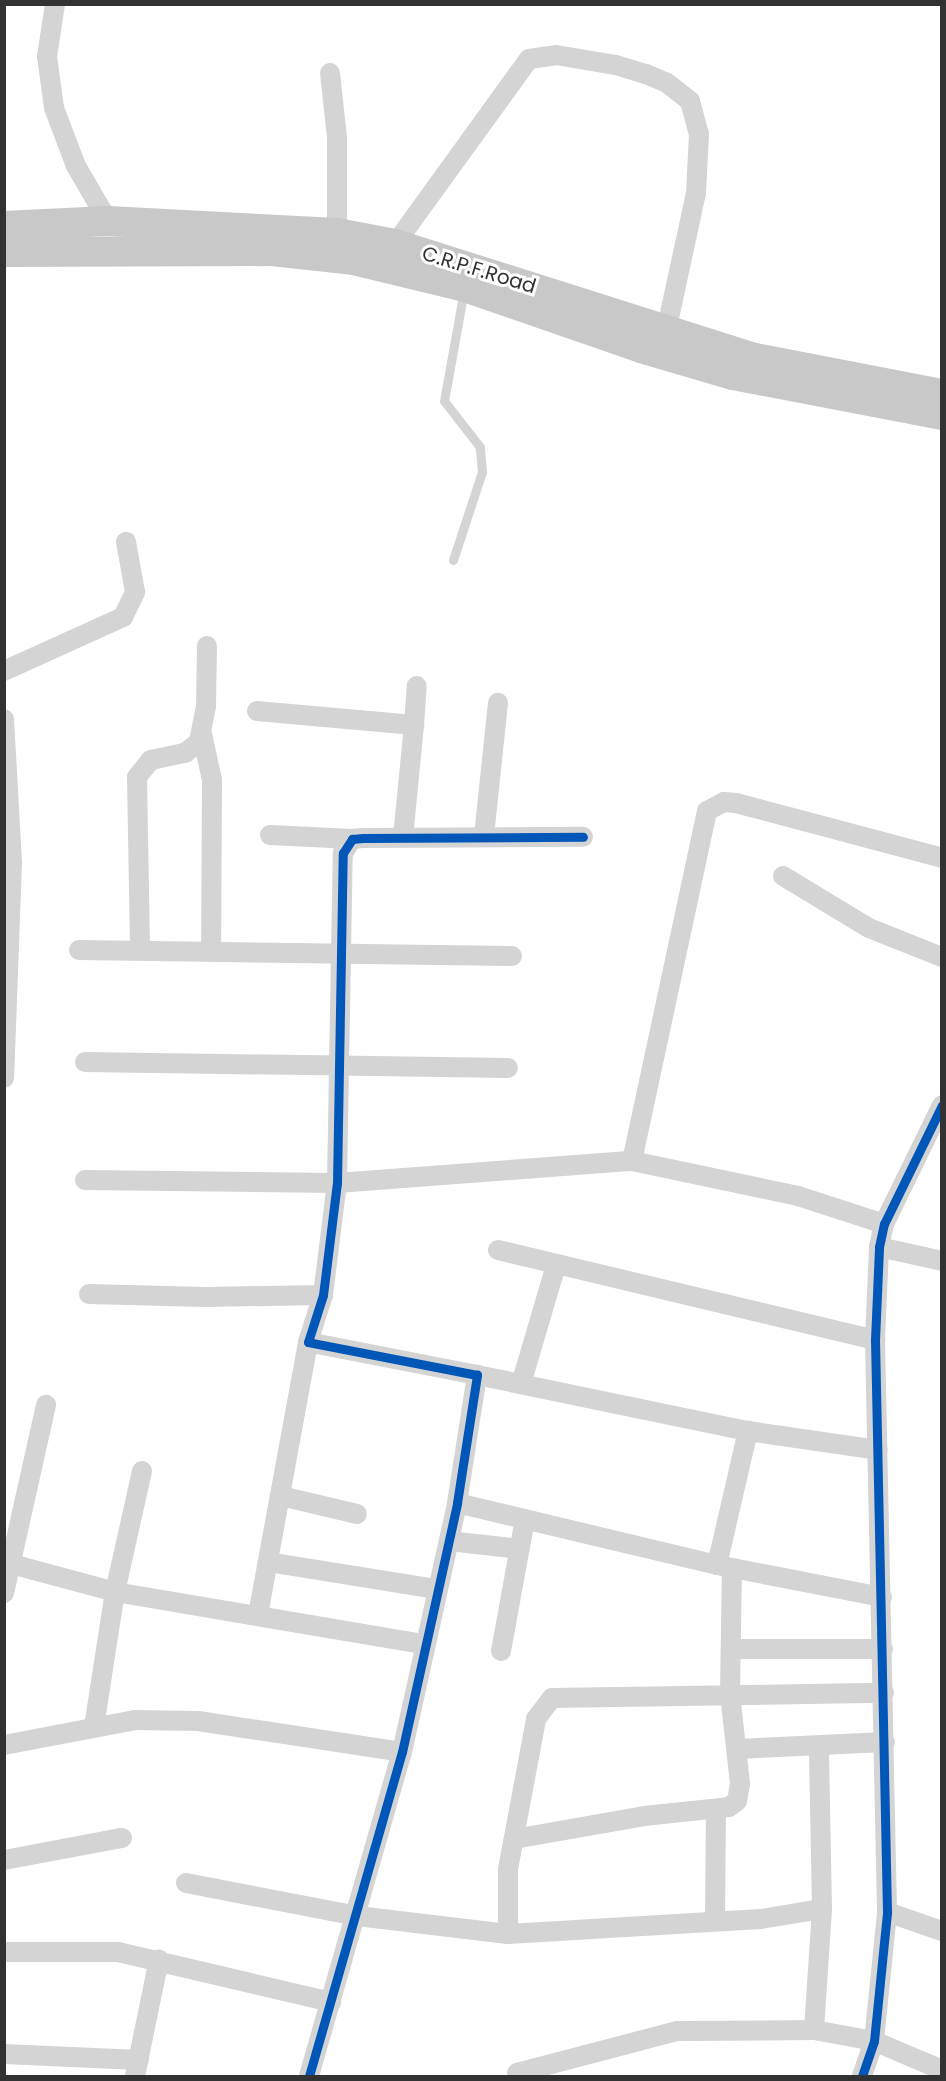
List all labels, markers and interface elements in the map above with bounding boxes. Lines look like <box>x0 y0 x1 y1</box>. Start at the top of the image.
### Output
street label: C.R.P.F.Road <box>419 241 539 299</box>

